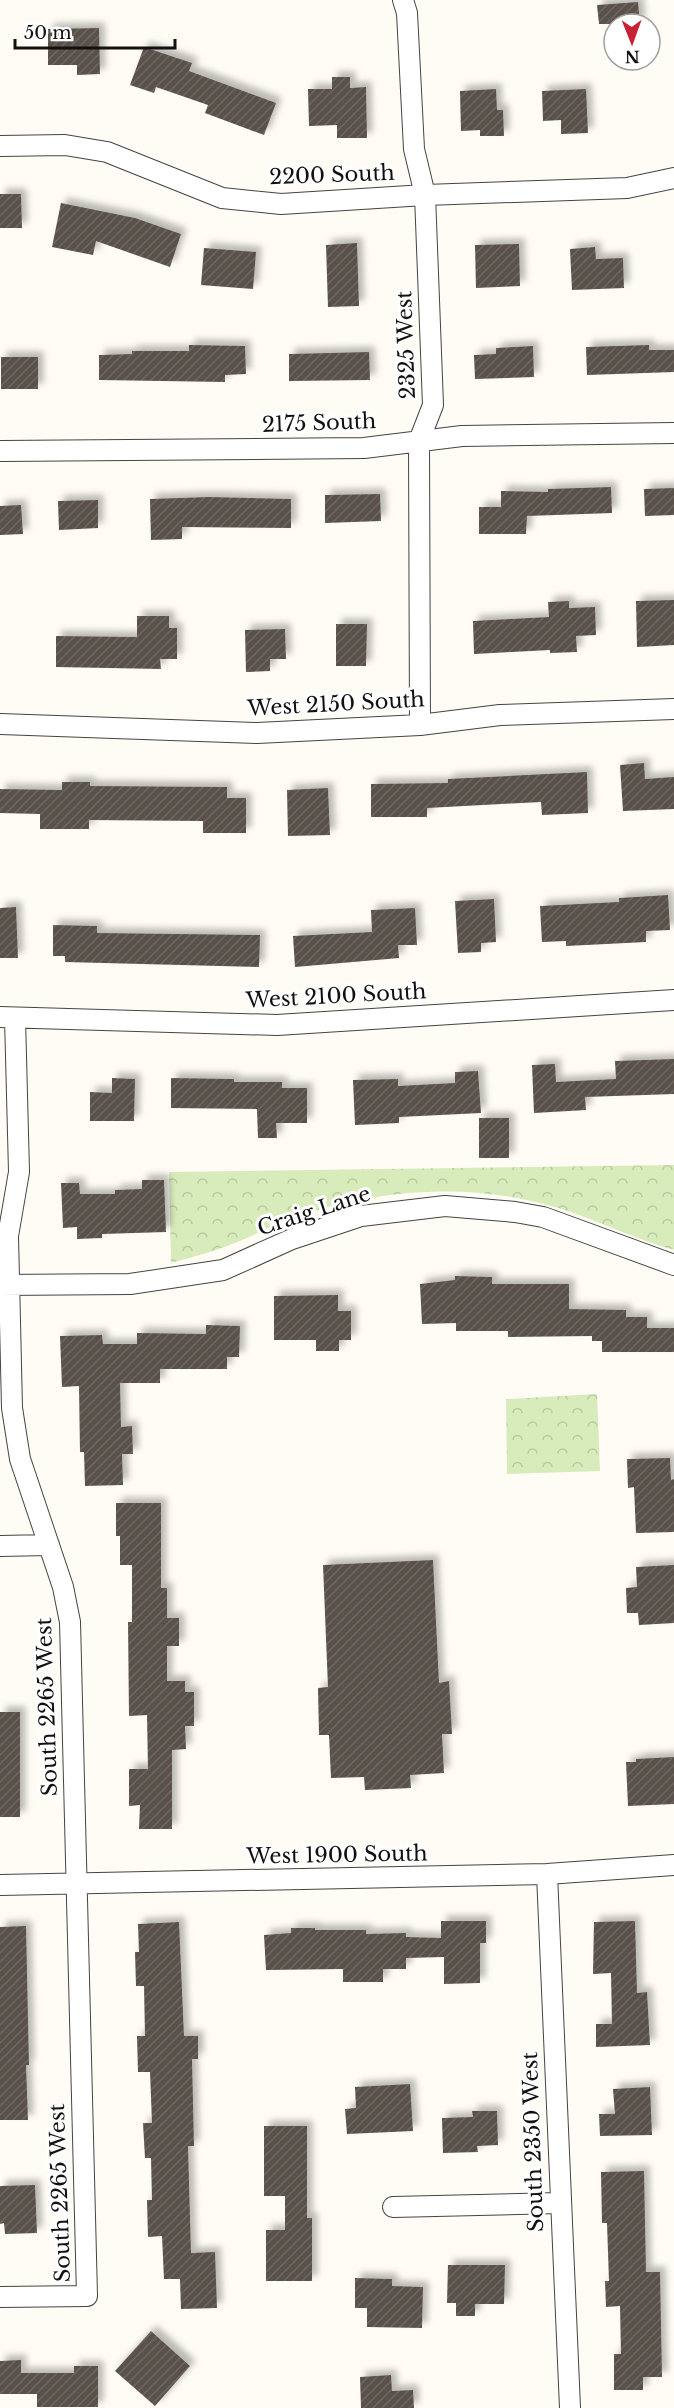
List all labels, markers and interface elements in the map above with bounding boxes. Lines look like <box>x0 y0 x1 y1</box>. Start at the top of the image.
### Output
scale bar <box>15 12 176 50</box>
north arrow <box>602 12 662 72</box>
text: 50 m <box>24 22 72 44</box>
text: N <box>625 47 640 67</box>
street label: 2200 South <box>269 160 395 190</box>
street label: 2325 West <box>391 290 421 400</box>
street label: 2175 South <box>261 408 377 438</box>
street label: West 2150 South <box>246 686 425 722</box>
street label: West 2100 South <box>244 978 427 1014</box>
street label: Craig Lane <box>254 1180 374 1242</box>
street label: South 2265 West <box>31 1617 63 1797</box>
street label: West 1900 South <box>245 1840 428 1870</box>
street label: South 2350 West <box>517 2051 549 2233</box>
street label: South 2265 West <box>44 2103 76 2283</box>

